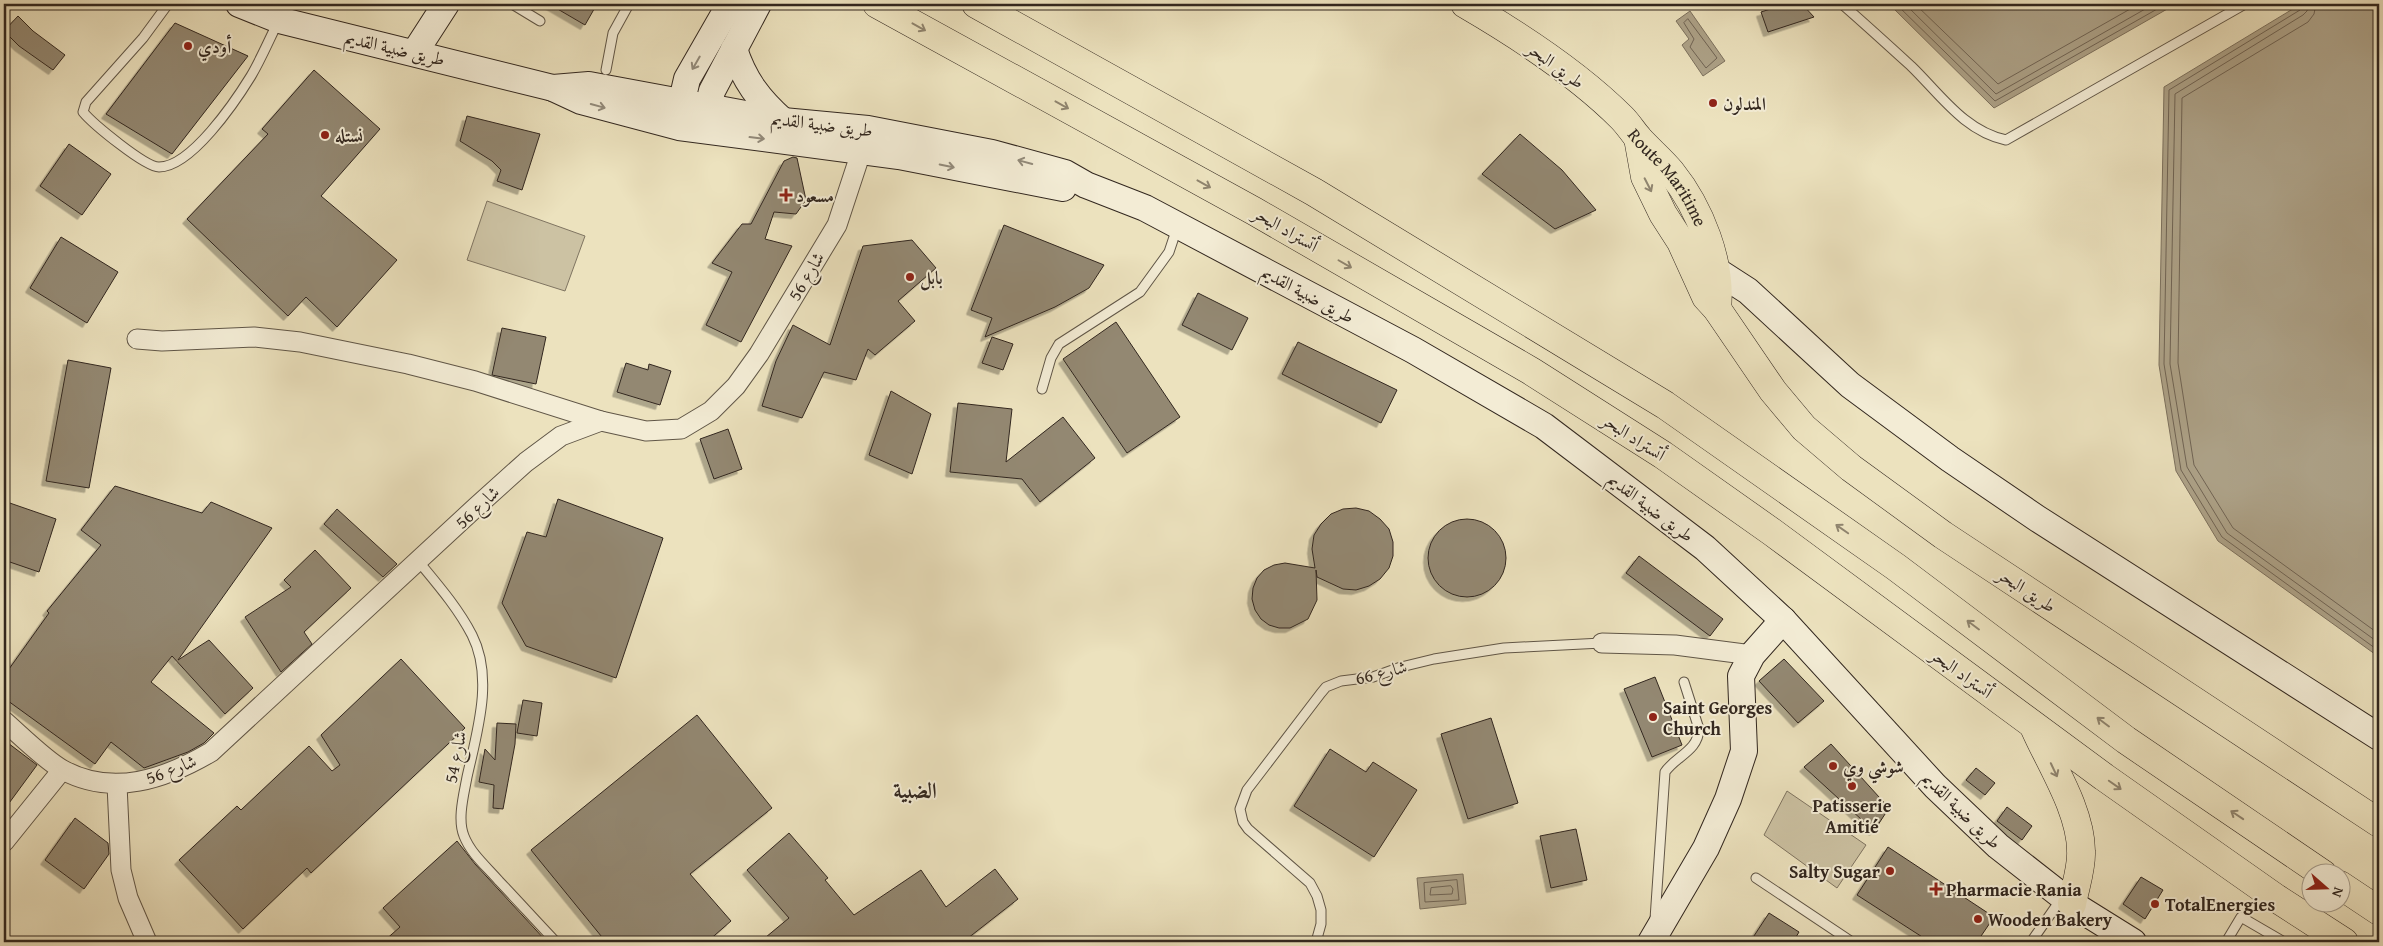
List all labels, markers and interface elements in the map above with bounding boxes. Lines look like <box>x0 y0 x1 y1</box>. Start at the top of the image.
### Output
street label: طريق ضبية القديم <box>342 23 448 76</box>
one-way arrow <box>911 23 926 33</box>
place label: أودي <box>198 33 232 62</box>
street label: طريق البحر <box>1520 34 1590 95</box>
marker: أودي <box>182 40 194 52</box>
one-way arrow <box>691 55 701 69</box>
place label: المندلون <box>1723 90 1766 117</box>
marker: المندلون <box>1707 97 1719 109</box>
one-way arrow <box>589 101 605 111</box>
one-way arrow <box>1054 101 1068 111</box>
street label: طريق ضبية القديم <box>769 104 874 147</box>
place label: نستله <box>335 122 363 149</box>
street label: Route Maritime <box>1622 122 1715 230</box>
marker: نستله <box>319 129 331 141</box>
one-way arrow <box>748 133 764 143</box>
one-way arrow <box>1017 156 1033 166</box>
one-way arrow <box>939 161 955 171</box>
one-way arrow <box>1644 177 1654 192</box>
one-way arrow <box>1197 179 1211 189</box>
place label: مسعود <box>796 182 834 209</box>
marker: مسعود <box>780 189 792 201</box>
street label: أتستراد البحر <box>1247 198 1324 259</box>
street label: شارع 56 <box>781 247 833 307</box>
street label: طريق ضبية القديم <box>1255 258 1359 333</box>
one-way arrow <box>1338 259 1352 269</box>
place label: بابل <box>920 264 943 291</box>
marker: بابل <box>904 271 916 283</box>
street label: أتستراد البحر <box>1595 405 1672 468</box>
street label: طريق ضبية القديم <box>1600 466 1700 551</box>
street label: شارع 56 <box>449 479 507 536</box>
one-way arrow <box>1835 524 1849 534</box>
street label: طريق البحر <box>1991 560 2062 619</box>
one-way arrow <box>1966 620 1980 630</box>
street label: أتستراد البحر <box>1924 640 1999 705</box>
street label: شارع 66 <box>1352 653 1410 693</box>
place label: Saint Georges Church <box>1663 694 1773 742</box>
marker: Saint Georges Church <box>1647 711 1659 723</box>
one-way arrow <box>2097 717 2110 728</box>
street label: شارع 54 <box>437 729 475 786</box>
street label: شارع 56 <box>142 747 201 793</box>
place label: شوشي وي <box>1843 753 1904 784</box>
marker: شوشي وي <box>1827 760 1839 772</box>
one-way arrow <box>2050 762 2059 777</box>
street label: طريق ضبية القديم <box>1914 765 2008 857</box>
district label: الضبية <box>893 774 937 806</box>
marker: Patisserie Amitié <box>1846 780 1858 792</box>
one-way arrow <box>2108 780 2122 790</box>
place label: Patisserie Amitié <box>1812 792 1892 840</box>
one-way arrow <box>2230 810 2244 820</box>
place label: Salty Sugar <box>1789 858 1881 885</box>
north arrow <box>2300 864 2350 914</box>
marker: Salty Sugar <box>1884 865 1896 877</box>
place label: Pharmacie Rania <box>1946 876 2083 903</box>
marker: Pharmacie Rania <box>1930 883 1942 895</box>
text: N <box>2327 885 2349 901</box>
place label: TotalEnergies <box>2165 891 2275 918</box>
marker: TotalEnergies <box>2149 898 2161 910</box>
place label: Wooden Bakery <box>1988 906 2113 933</box>
marker: Wooden Bakery <box>1972 913 1984 925</box>

